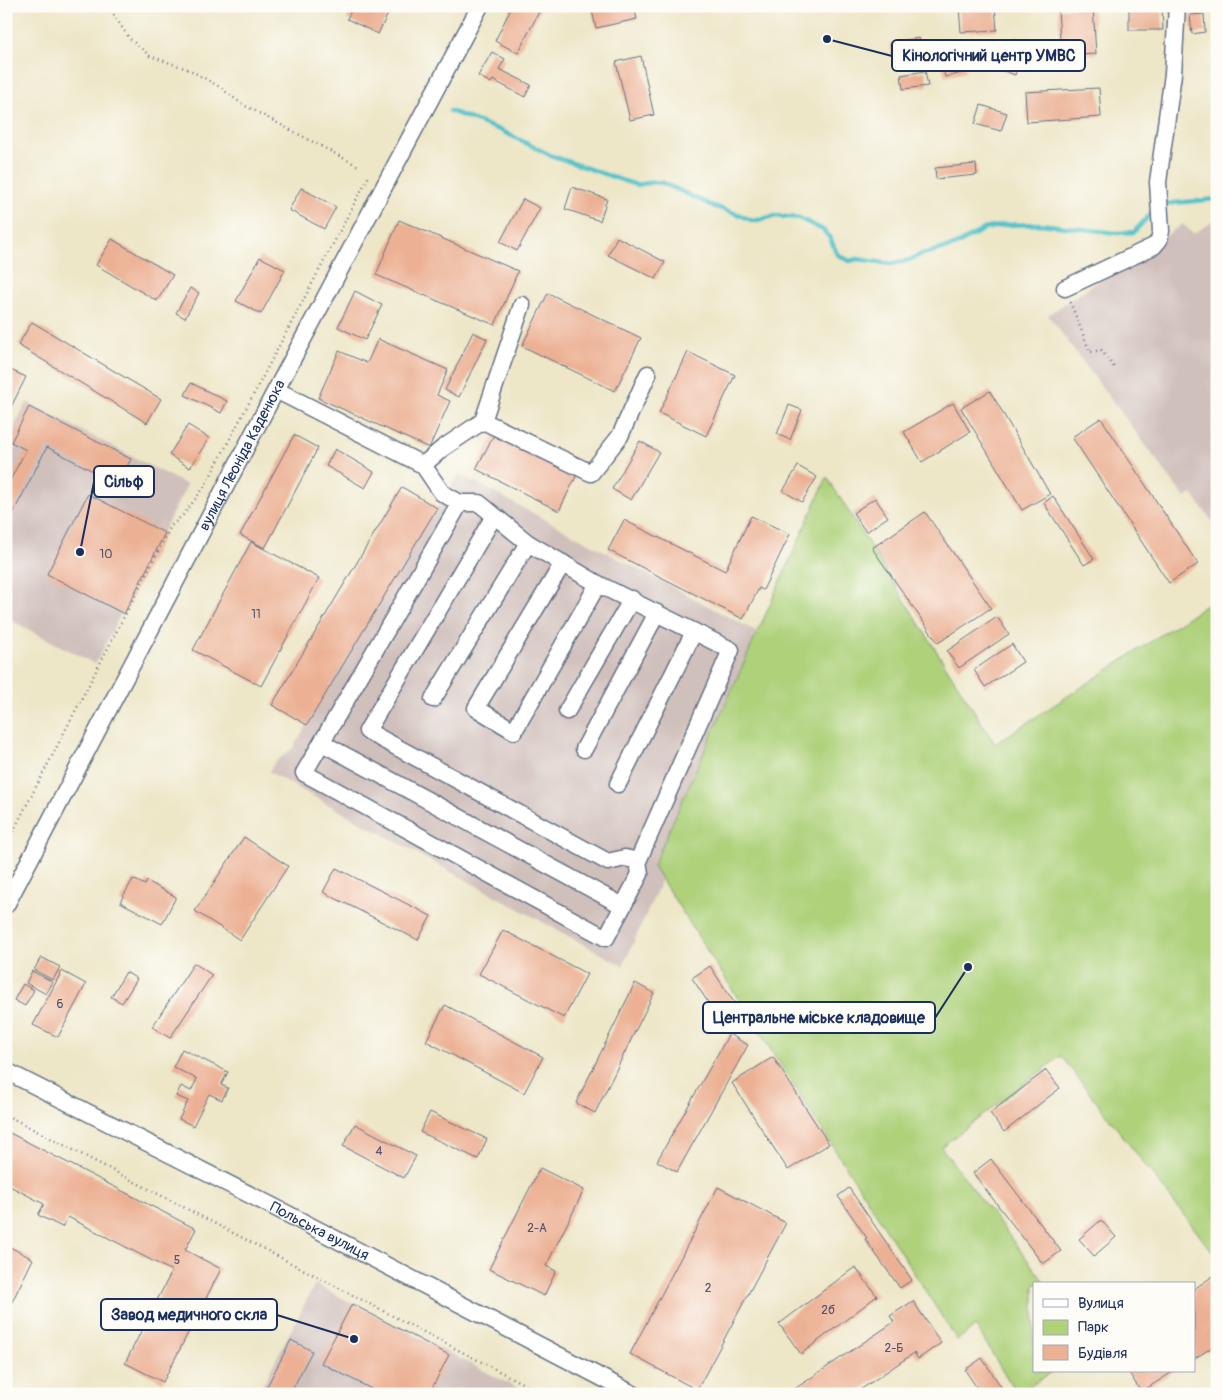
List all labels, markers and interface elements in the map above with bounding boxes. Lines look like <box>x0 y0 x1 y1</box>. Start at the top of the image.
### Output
callout: Кінологічний центр УМВС <box>892 40 1085 71</box>
text: Кінологічний центр УМВС <box>902 46 1076 66</box>
street label: вулиця Леоніда Каденюка <box>194 376 289 534</box>
callout: Сільф <box>94 466 154 497</box>
text: Сільф <box>104 472 144 492</box>
house number: 10 <box>100 547 112 562</box>
house number: 11 <box>251 607 261 622</box>
house number: 6 <box>57 997 64 1012</box>
callout: Центральне міське кладовище <box>703 1002 935 1033</box>
text: Центральне міське кладовище <box>713 1008 926 1028</box>
house number: 4 <box>376 1144 383 1159</box>
street label: Польська вулиця <box>267 1197 372 1264</box>
house number: 2-А <box>527 1221 547 1236</box>
house number: 5 <box>174 1253 180 1268</box>
house number: 2 <box>705 1281 712 1296</box>
legend <box>1033 1282 1196 1372</box>
text: Вулиця <box>1078 1294 1124 1313</box>
callout: Завод медичного скла <box>101 1299 277 1330</box>
house number: 2б <box>821 1303 835 1318</box>
text: Завод медичного скла <box>111 1305 268 1325</box>
text: Парк <box>1078 1318 1109 1337</box>
house number: 2-Б <box>884 1341 904 1356</box>
text: Будівля <box>1078 1344 1127 1363</box>

